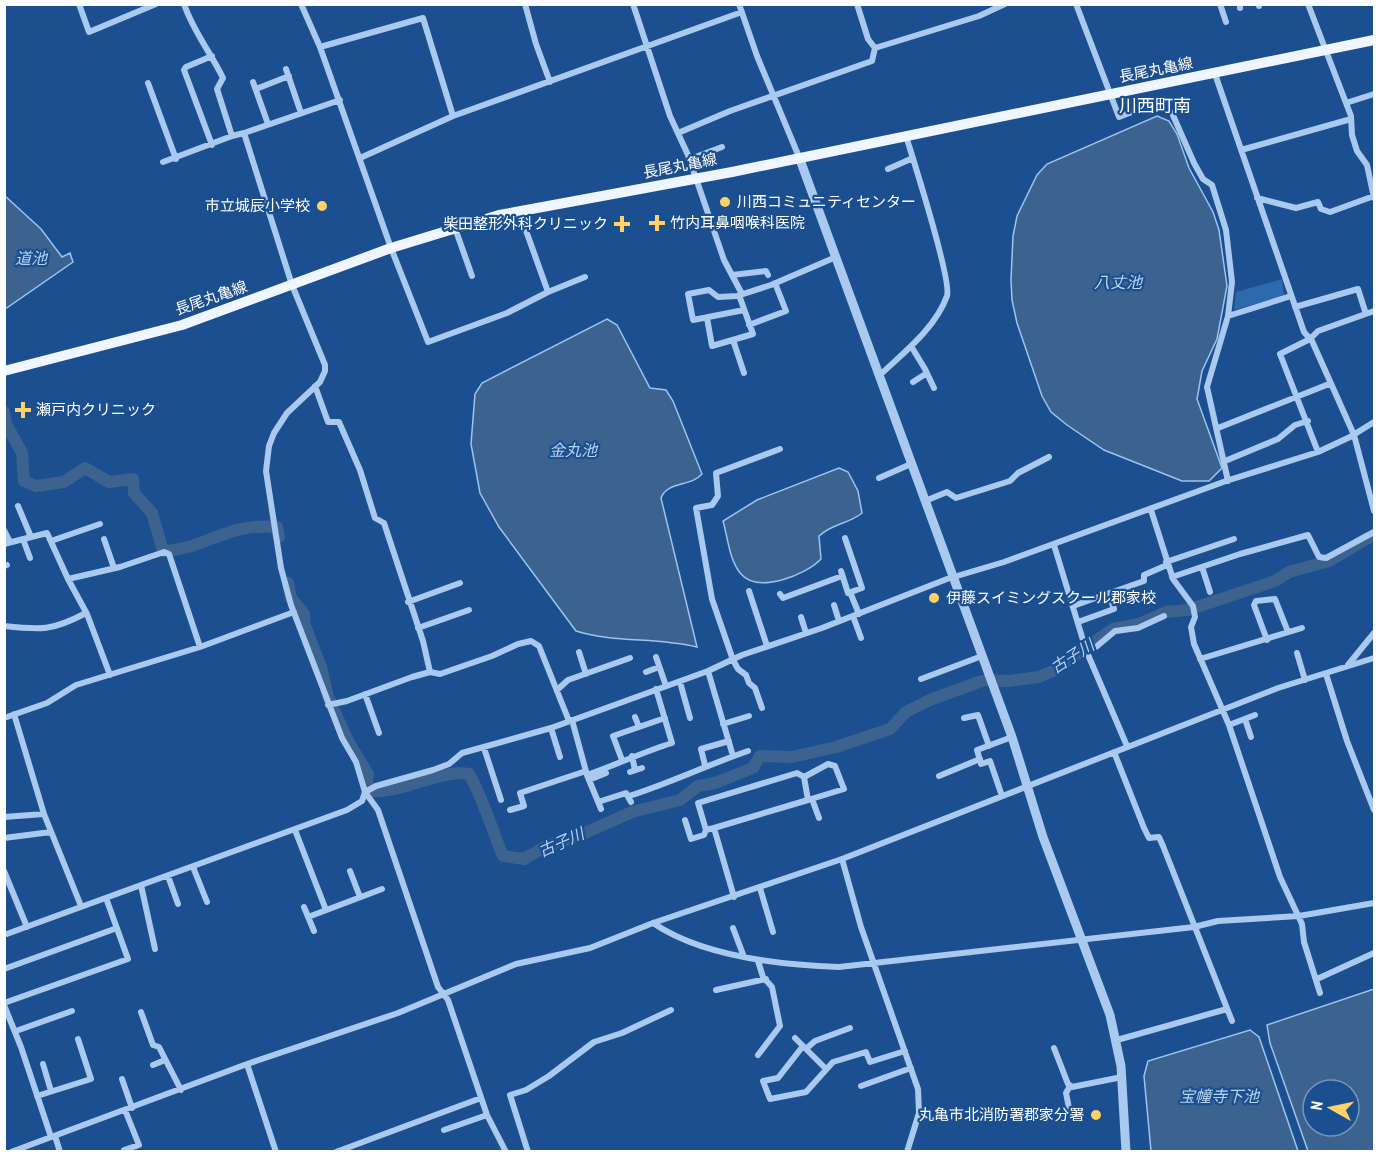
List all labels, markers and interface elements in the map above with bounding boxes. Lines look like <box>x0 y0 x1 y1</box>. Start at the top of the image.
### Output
street label: 長尾丸亀線 <box>1117 53 1195 86</box>
district label: 川西町南 <box>1119 94 1191 117</box>
street label: 長尾丸亀線 <box>641 149 719 182</box>
place label: 川西コミュニティセンター <box>737 192 916 211</box>
marker: 川西コミュニティセンター <box>718 195 732 209</box>
place label: 市立城辰小学校 <box>205 196 310 215</box>
marker: 市立城辰小学校 <box>315 199 329 213</box>
place label: 竹内耳鼻咽喉科医院 <box>670 213 805 232</box>
place label: 柴田整形外科クリニック <box>443 214 608 233</box>
marker: 竹内耳鼻咽喉科医院 <box>648 214 666 232</box>
marker: 柴田整形外科クリニック <box>613 215 631 233</box>
water label: 道池 <box>15 248 49 268</box>
water label: 八丈池 <box>1094 272 1144 292</box>
street label: 長尾丸亀線 <box>172 276 249 319</box>
place label: 瀬戸内クリニック <box>36 400 156 419</box>
marker: 瀬戸内クリニック <box>14 401 32 419</box>
water label: 金丸池 <box>549 440 599 460</box>
place label: 伊藤スイミングスクール郡家校 <box>946 588 1156 607</box>
marker: 伊藤スイミングスクール郡家校 <box>927 591 941 605</box>
water label: 古子川 <box>1046 633 1099 677</box>
water label: 古子川 <box>535 822 589 861</box>
north arrow <box>1301 1078 1361 1138</box>
water label: 宝幢寺下池 <box>1179 1086 1261 1106</box>
text: N <box>1306 1100 1327 1111</box>
place label: 丸亀市北消防署郡家分署 <box>919 1105 1084 1124</box>
marker: 丸亀市北消防署郡家分署 <box>1089 1108 1103 1122</box>

